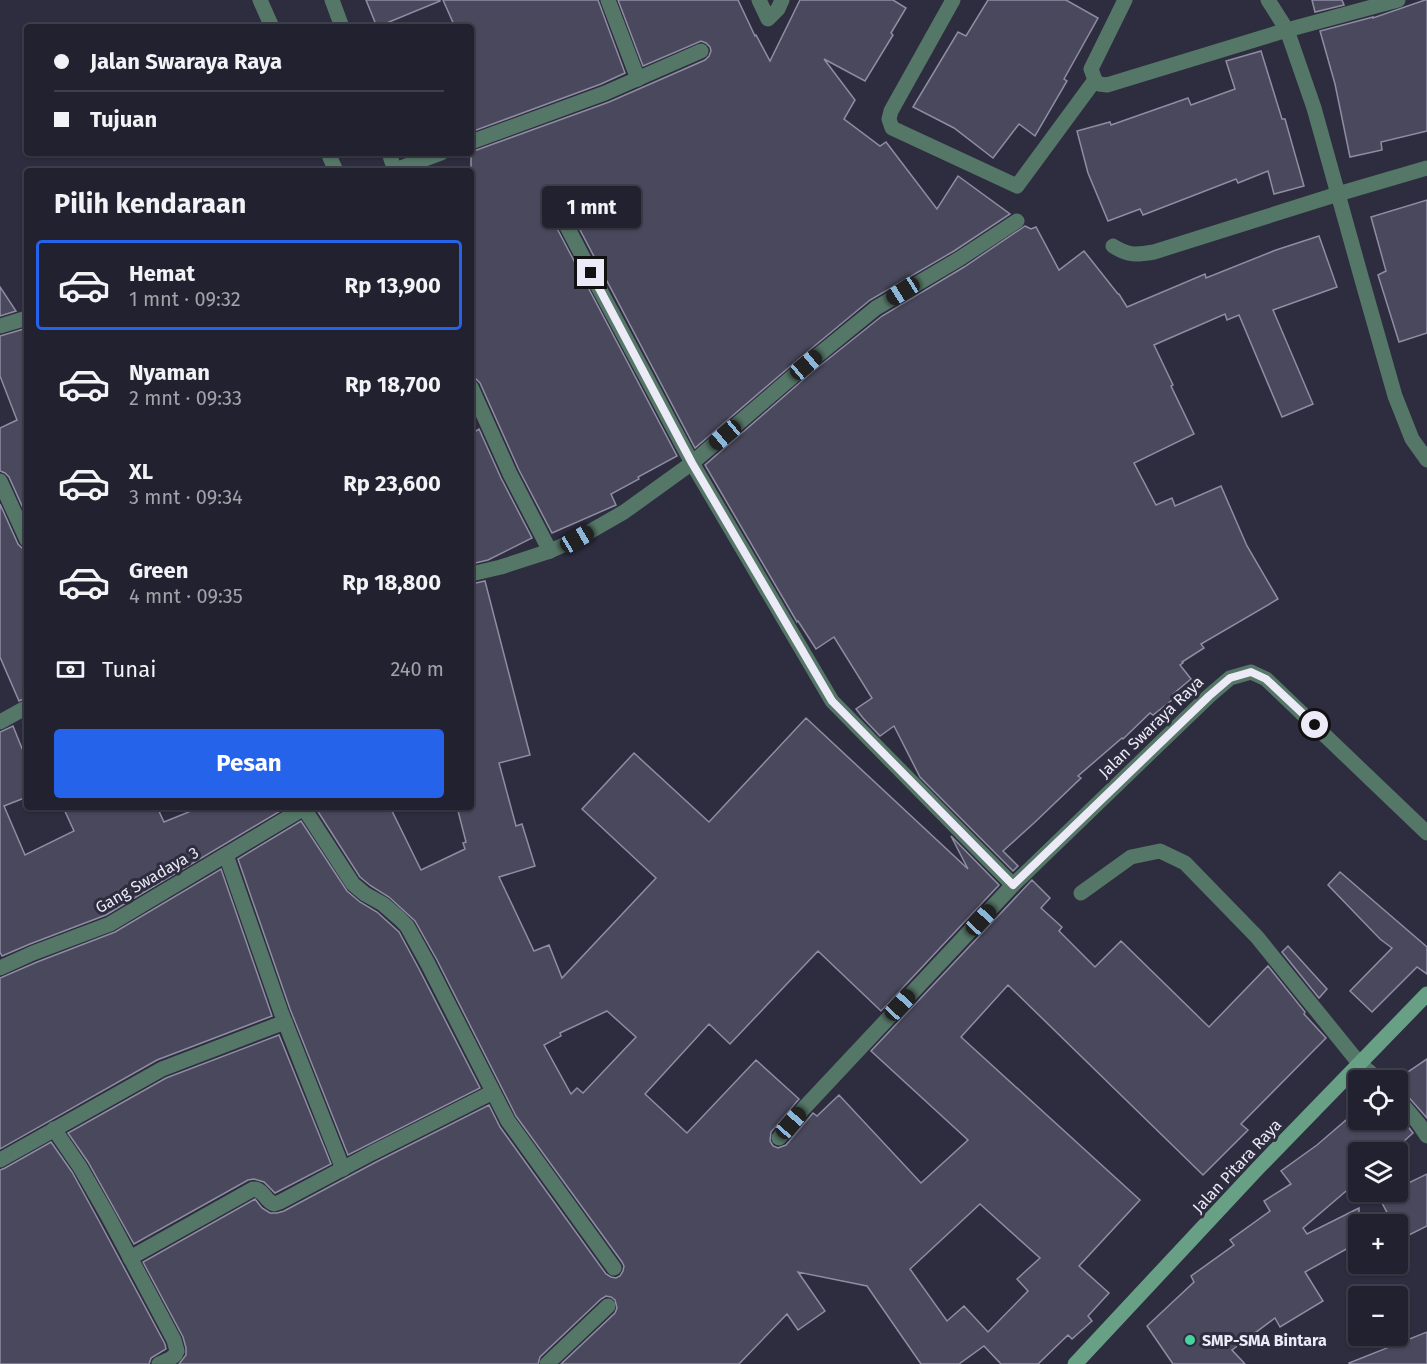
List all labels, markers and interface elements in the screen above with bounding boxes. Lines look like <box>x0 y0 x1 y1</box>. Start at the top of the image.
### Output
text: Jalan Swaraya Raya <box>90 48 282 75</box>
text: Tujuan <box>90 106 157 133</box>
callout: 1 mnt <box>542 186 640 228</box>
text: Pilih kendaraan <box>54 188 246 220</box>
text: 1 mnt <box>566 195 617 219</box>
icon: car <box>57 258 111 312</box>
route end <box>577 259 604 286</box>
text: Hemat <box>129 260 195 287</box>
text: Rp 13,900 <box>345 272 441 299</box>
car <box>883 274 923 308</box>
text: 1 mnt · 09:32 <box>129 287 241 311</box>
car <box>786 347 826 383</box>
icon: car <box>57 357 111 411</box>
text: Nyaman <box>129 359 210 386</box>
text: Rp 18,700 <box>345 371 441 398</box>
text: 2 mnt · 09:33 <box>129 386 242 410</box>
car <box>705 417 745 453</box>
icon: car <box>57 456 111 510</box>
text: XL <box>129 458 153 485</box>
text: Rp 23,600 <box>343 470 441 497</box>
text: 3 mnt · 09:34 <box>129 485 243 509</box>
car <box>557 522 597 556</box>
icon: car <box>57 555 111 609</box>
text: Green <box>129 557 188 584</box>
text: Rp 18,800 <box>342 569 441 596</box>
text: 4 mnt · 09:35 <box>129 584 243 608</box>
icon: cash <box>54 653 87 686</box>
text: Tunai <box>102 656 156 683</box>
text: 240 m <box>390 657 444 681</box>
street label: Jalan Swaraya Raya <box>1095 672 1207 782</box>
route start <box>1301 711 1328 738</box>
button: Pesan <box>54 729 444 798</box>
street label: Gang Swadaya 3 <box>92 843 202 917</box>
car <box>962 901 1000 939</box>
car <box>881 986 919 1024</box>
map controls <box>1348 1070 1408 1346</box>
button: locate <box>1348 1070 1408 1130</box>
car <box>772 1104 810 1142</box>
street label: Jalan Pitara Raya <box>1189 1115 1285 1217</box>
button: layers <box>1348 1142 1408 1202</box>
button: + <box>1348 1214 1408 1274</box>
button: − <box>1348 1286 1408 1346</box>
place label: SMP-SMA Bintara <box>1202 1331 1327 1350</box>
marker: SMP-SMA Bintara <box>1183 1333 1197 1347</box>

